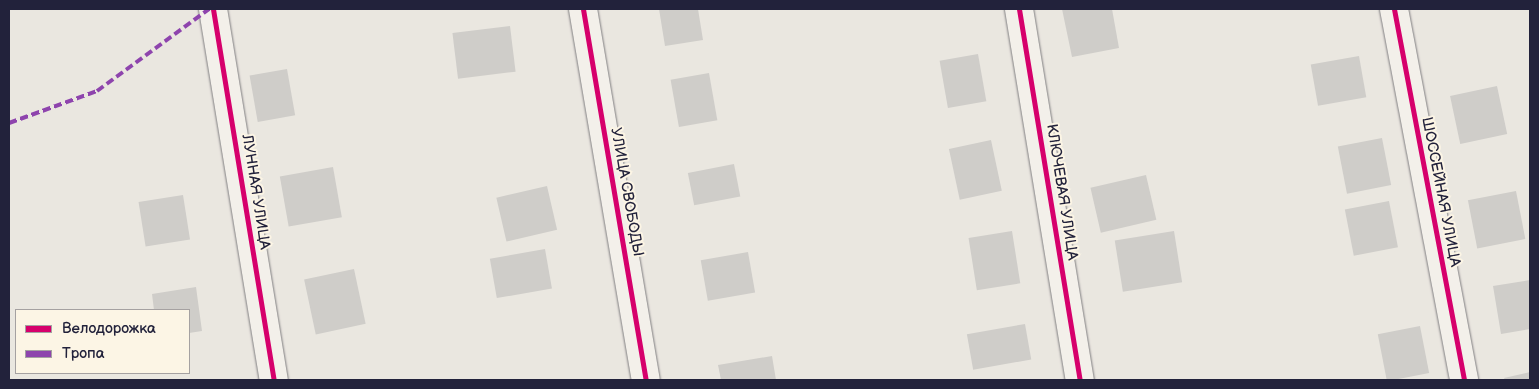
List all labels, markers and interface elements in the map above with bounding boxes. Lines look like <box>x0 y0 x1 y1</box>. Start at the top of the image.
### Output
street label: ШОССЕЙНАЯ УЛИЦА <box>1418 116 1464 268</box>
street label: КЛЮЧЕВАЯ УЛИЦА <box>1042 123 1082 261</box>
street label: УЛИЦА СВОБОДЫ <box>607 126 647 258</box>
street label: ЛУННАЯ УЛИЦА <box>238 133 274 251</box>
legend <box>15 309 190 374</box>
text: Велодорожка <box>62 319 156 338</box>
text: Тропа <box>62 344 105 363</box>

